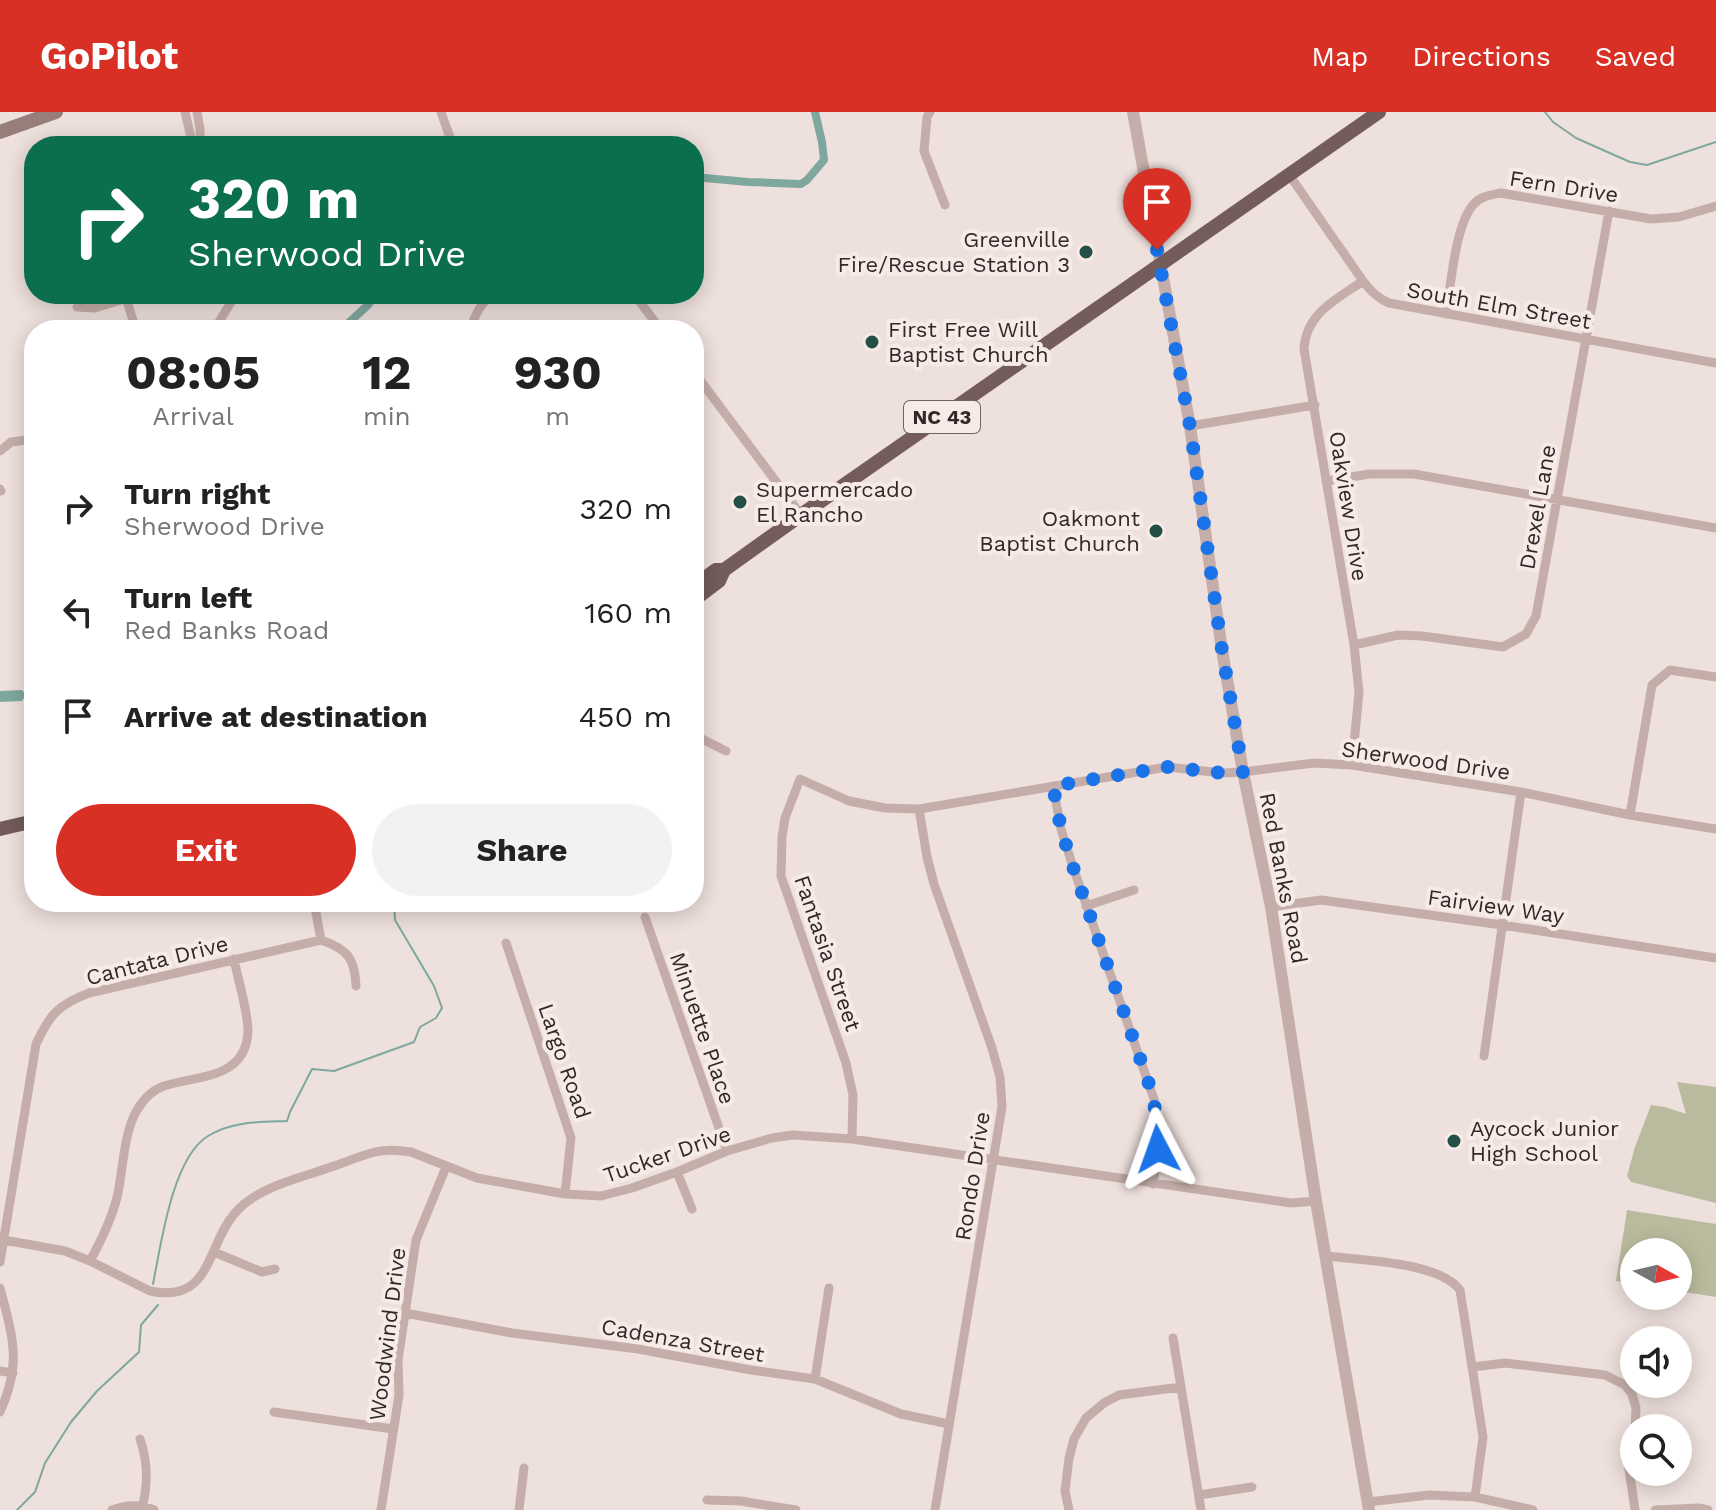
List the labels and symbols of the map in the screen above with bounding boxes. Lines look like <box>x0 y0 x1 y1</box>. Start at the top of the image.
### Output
street label: Fern Drive <box>1508 166 1620 207</box>
pin <box>1123 168 1191 250</box>
place label: Greenville Fire/Rescue Station 3 <box>838 227 1070 277</box>
marker: Greenville Fire/Rescue Station 3 <box>1077 243 1095 261</box>
street label: South Elm Street <box>1405 277 1593 334</box>
place label: First Free Will Baptist Church <box>888 317 1049 367</box>
marker: First Free Will Baptist Church <box>863 333 881 351</box>
road number: NC 43 <box>904 401 980 433</box>
street label: Oakview Drive <box>1324 429 1373 583</box>
street label: Drexel Lane <box>1514 443 1561 571</box>
place label: Supermercado El Rancho <box>756 477 913 527</box>
marker: Supermercado El Rancho <box>731 493 749 511</box>
place label: Oakmont Baptist Church <box>979 506 1140 556</box>
marker: Oakmont Baptist Church <box>1147 522 1165 540</box>
street label: Sherwood Drive <box>1340 736 1512 785</box>
street label: Red Banks Road <box>1255 790 1312 966</box>
street label: Fantasia Street <box>789 872 866 1034</box>
street label: Fairview Way <box>1426 885 1566 929</box>
street label: Cantata Drive <box>83 931 231 990</box>
street label: Minuette Place <box>665 949 740 1107</box>
street label: Largo Road <box>533 1000 596 1122</box>
position arrow <box>1116 1107 1200 1191</box>
street label: Rondo Drive <box>950 1110 995 1242</box>
place label: Aycock Junior High School <box>1470 1116 1619 1166</box>
street label: Tucker Drive <box>600 1121 734 1188</box>
marker: Aycock Junior High School <box>1445 1132 1463 1150</box>
north arrow <box>1620 1238 1692 1310</box>
street label: Woodwind Drive <box>364 1246 411 1422</box>
street label: Cadenza Street <box>599 1314 766 1367</box>

